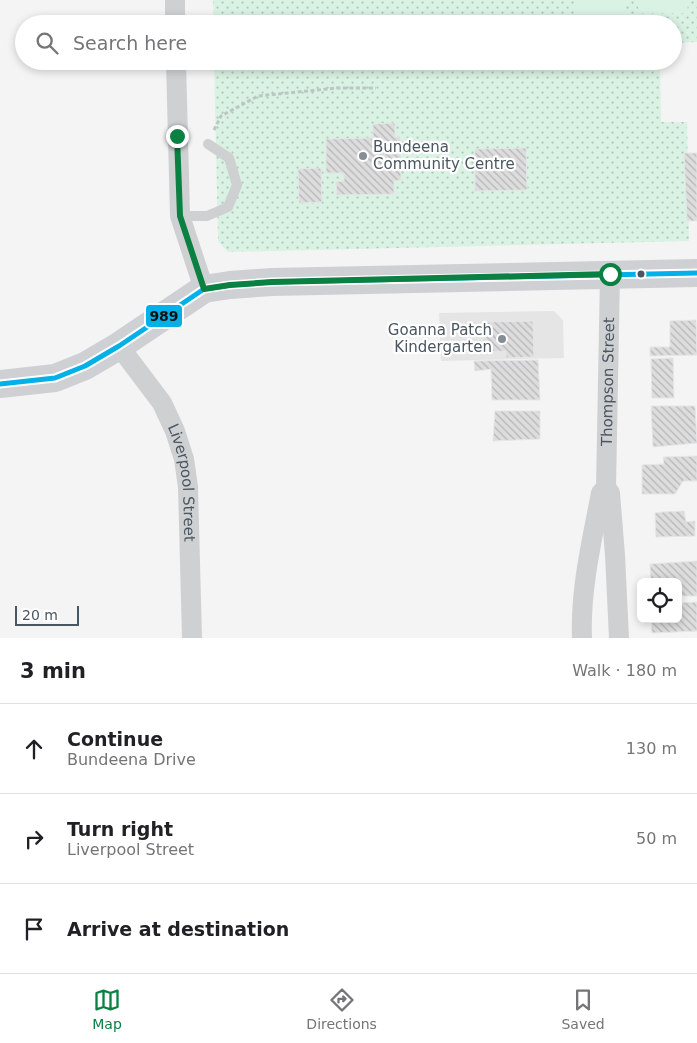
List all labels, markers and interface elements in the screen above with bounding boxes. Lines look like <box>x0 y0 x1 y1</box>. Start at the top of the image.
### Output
search box <box>15 15 682 70</box>
icon: search <box>33 29 61 57</box>
text: Search here <box>73 32 187 54</box>
route end <box>166 125 189 148</box>
place label: Bundeena Community Centre <box>373 138 515 173</box>
marker: Bundeena Community Centre <box>357 150 369 162</box>
route start <box>599 263 622 286</box>
unlabelled marker <box>636 269 646 279</box>
line badge: 989 <box>145 304 183 328</box>
text: 989 <box>149 308 179 324</box>
street label: Thompson Street <box>598 317 618 447</box>
place label: Goanna Patch Kindergarten <box>388 321 492 356</box>
marker: Goanna Patch Kindergarten <box>496 333 508 345</box>
street label: Liverpool Street <box>164 421 198 542</box>
map controls <box>637 578 682 623</box>
button: locate <box>637 578 682 623</box>
scale bar <box>15 603 79 626</box>
text: 20 m <box>22 607 58 623</box>
text: 3 min <box>20 659 86 683</box>
text: Walk · 180 m <box>572 661 677 680</box>
text: Continue <box>67 728 163 750</box>
icon: ahead <box>20 735 48 763</box>
text: 130 m <box>626 739 677 758</box>
text: Bundeena Drive <box>67 750 196 769</box>
text: Turn right <box>67 818 173 840</box>
icon: right <box>20 825 48 853</box>
text: 50 m <box>636 829 677 848</box>
text: Liverpool Street <box>67 840 194 859</box>
icon: arrive <box>20 915 48 943</box>
text: Arrive at destination <box>67 918 289 940</box>
tab: Map <box>92 986 122 1032</box>
tab: Directions <box>306 986 377 1032</box>
tab: Saved <box>561 986 605 1032</box>

